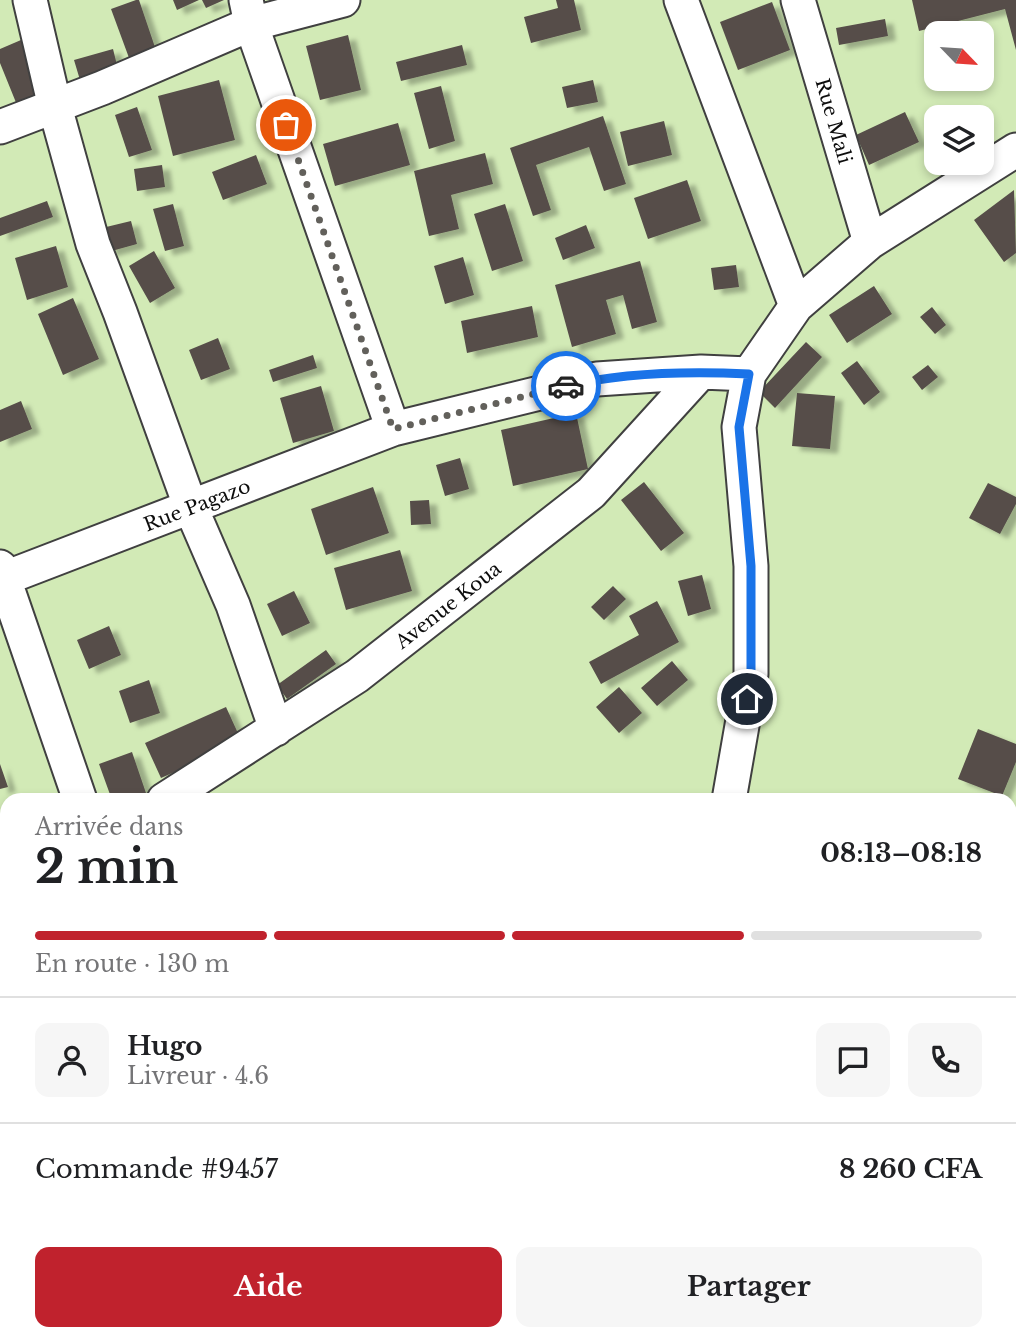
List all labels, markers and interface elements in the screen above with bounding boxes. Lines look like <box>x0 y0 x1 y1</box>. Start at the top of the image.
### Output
north arrow <box>924 21 994 91</box>
map controls <box>924 21 994 175</box>
street label: Rue Mali <box>810 76 857 167</box>
pin <box>256 95 316 155</box>
button: layers <box>924 105 994 175</box>
icon: bag <box>267 106 305 144</box>
courier <box>531 351 601 421</box>
icon: car <box>547 367 585 405</box>
street label: Rue Pagazo <box>141 475 254 536</box>
street label: Avenue Koua <box>390 557 506 654</box>
pin <box>717 669 777 729</box>
icon: home <box>728 680 766 718</box>
text: Arrivée dans <box>35 813 183 841</box>
text: 08:13–08:18 <box>820 837 982 869</box>
text: 2 min <box>35 838 178 895</box>
text: En route · 130 m <box>35 950 229 978</box>
button: person <box>35 1023 109 1097</box>
button: chat <box>816 1023 890 1097</box>
button: phone <box>908 1023 982 1097</box>
text: Hugo <box>127 1030 202 1062</box>
text: Livreur · 4.6 <box>127 1062 269 1090</box>
text: Commande #9457 <box>35 1153 278 1185</box>
text: 8 260 CFA <box>839 1153 982 1185</box>
button: Aide <box>35 1247 502 1327</box>
button: Partager <box>516 1247 982 1327</box>

